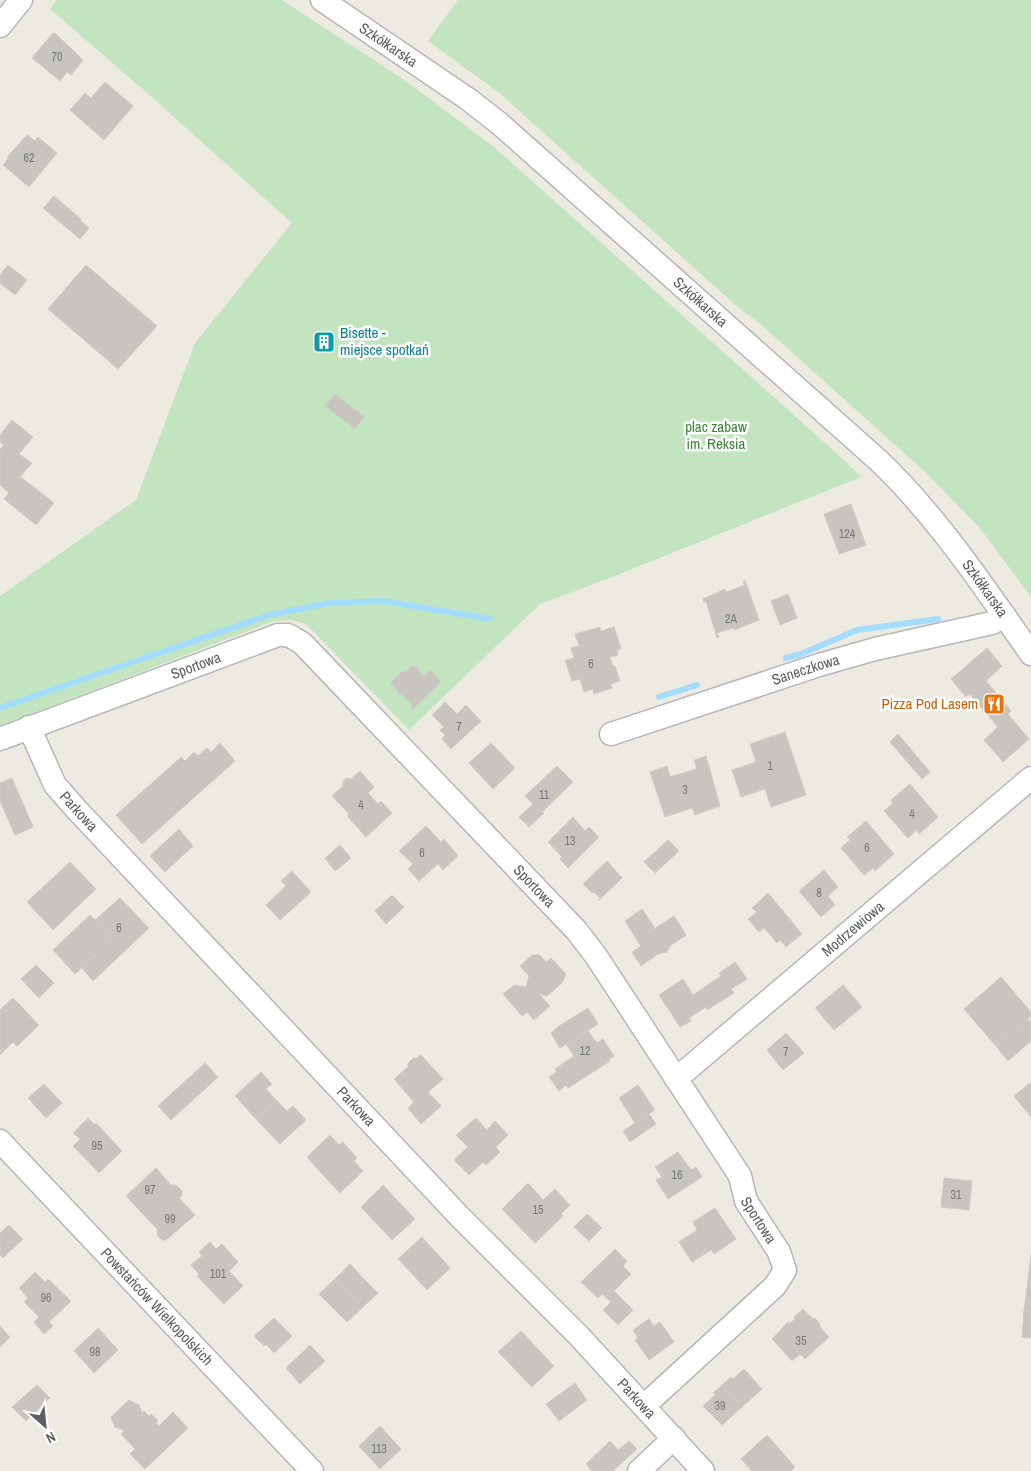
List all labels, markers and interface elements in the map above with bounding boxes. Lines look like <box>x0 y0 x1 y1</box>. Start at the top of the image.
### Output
street label: Szkółkarska <box>355 17 422 72</box>
house number: 70 <box>52 49 62 65</box>
house number: 62 <box>24 150 34 166</box>
street label: Szkółkarska <box>669 272 733 332</box>
place label: Bisette - miejsce spotkań <box>340 322 429 360</box>
building icon: Bisette - miejsce spotkań <box>312 330 336 354</box>
park label: plac zabaw im. Reksia <box>685 416 747 454</box>
house number: 124 <box>839 526 856 542</box>
street label: Szkółkarska <box>957 555 1013 621</box>
house number: 2A <box>725 611 737 627</box>
street label: Sportowa <box>168 646 224 684</box>
street label: Saneczkowa <box>769 649 842 690</box>
house number: 6 <box>588 656 594 672</box>
restaurant icon: Pizza Pod Lasem <box>982 692 1006 716</box>
place label: Pizza Pod Lasem <box>882 693 978 714</box>
house number: 7 <box>456 719 462 735</box>
house number: 1 <box>767 758 773 774</box>
house number: 3 <box>682 782 688 798</box>
street label: Parkowa <box>55 786 103 836</box>
house number: 11 <box>539 787 550 803</box>
house number: 4 <box>358 797 364 813</box>
house number: 4 <box>909 806 915 822</box>
house number: 13 <box>565 833 575 849</box>
house number: 6 <box>864 840 870 856</box>
house number: 6 <box>419 845 425 861</box>
street label: Sportowa <box>509 860 560 912</box>
house number: 8 <box>816 885 822 901</box>
street label: Modrzewiowa <box>817 896 889 961</box>
house number: 6 <box>116 920 122 936</box>
house number: 12 <box>580 1043 590 1059</box>
house number: 7 <box>783 1044 789 1060</box>
street label: Parkowa <box>332 1082 381 1131</box>
house number: 95 <box>92 1138 103 1154</box>
house number: 16 <box>672 1167 682 1183</box>
house number: 97 <box>145 1182 156 1198</box>
house number: 31 <box>951 1187 962 1203</box>
street label: Sportowa <box>736 1192 782 1248</box>
house number: 15 <box>533 1202 544 1218</box>
house number: 99 <box>165 1211 175 1227</box>
street label: Powstańców Wielkopolskich <box>96 1243 218 1370</box>
house number: 101 <box>210 1266 227 1282</box>
house number: 96 <box>41 1290 51 1306</box>
house number: 35 <box>796 1333 807 1349</box>
house number: 98 <box>90 1344 100 1360</box>
street label: Parkowa <box>613 1373 661 1423</box>
house number: 39 <box>715 1398 725 1414</box>
north arrow <box>20 1401 70 1451</box>
text: N <box>43 1428 59 1447</box>
house number: 113 <box>371 1441 387 1457</box>

